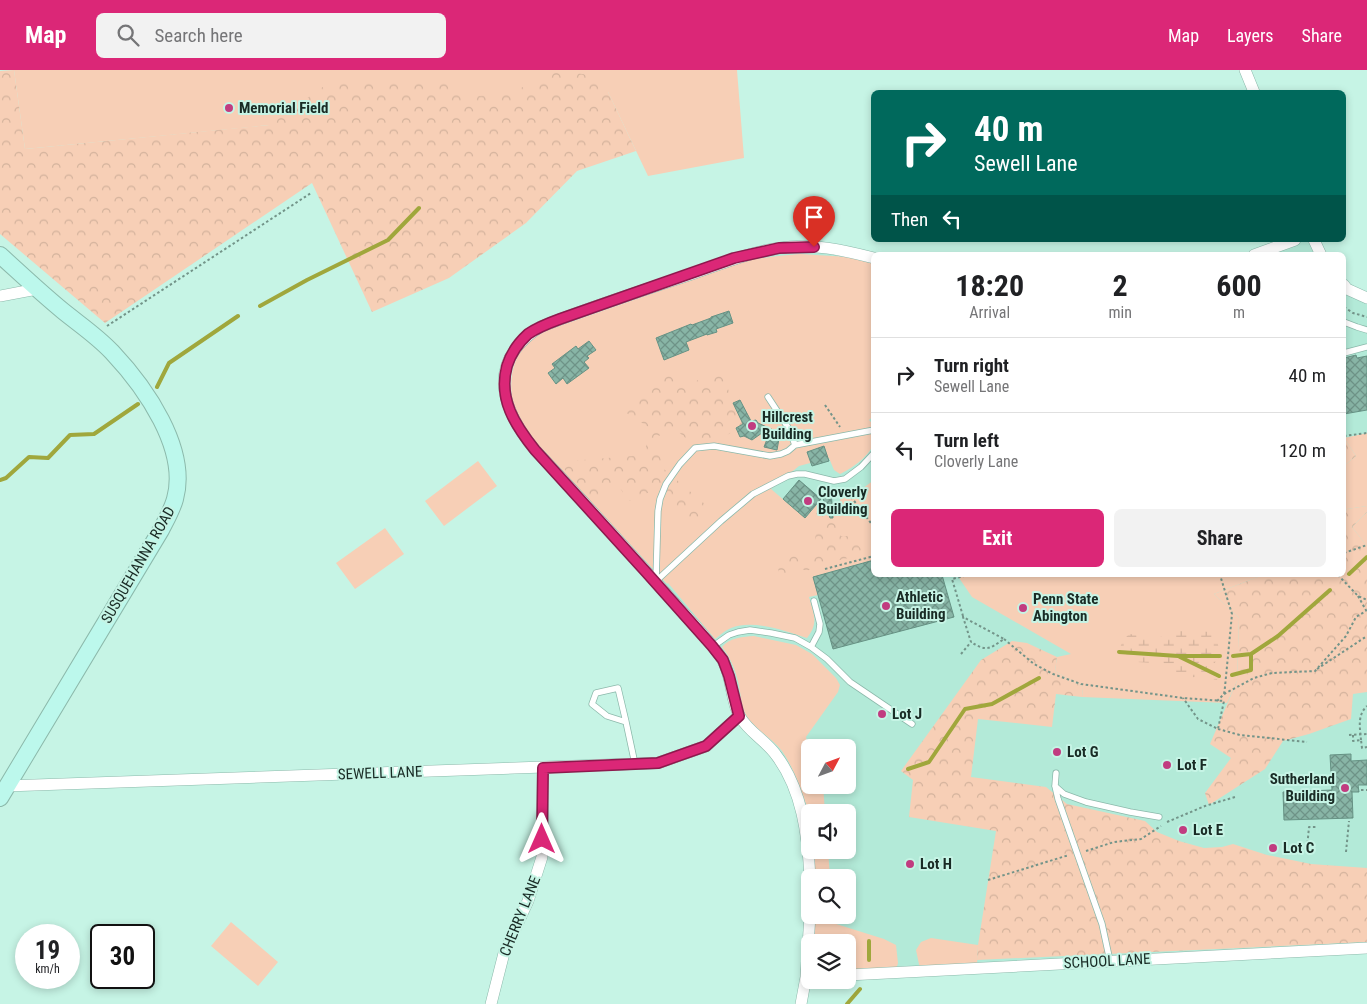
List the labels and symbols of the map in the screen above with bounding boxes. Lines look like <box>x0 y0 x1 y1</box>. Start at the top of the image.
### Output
place label: Memorial Field <box>239 99 329 117</box>
marker: Memorial Field <box>223 102 235 114</box>
pin <box>793 196 835 247</box>
place label: Hillcrest Building <box>762 408 813 443</box>
marker: Hillcrest Building <box>746 420 758 432</box>
place label: Cloverly Building <box>818 483 868 518</box>
marker: Cloverly Building <box>802 495 814 507</box>
street label: SUSQUEHANNA ROAD <box>97 503 179 627</box>
place label: Athletic Building <box>896 588 946 623</box>
place label: Penn State Abington <box>1033 590 1098 625</box>
marker: Athletic Building <box>880 600 892 612</box>
marker: Penn State Abington <box>1017 602 1029 614</box>
place label: Lot J <box>892 705 922 723</box>
marker: Lot J <box>876 708 888 720</box>
north arrow <box>801 739 856 794</box>
place label: Lot G <box>1067 743 1099 761</box>
marker: Lot G <box>1051 746 1063 758</box>
place label: Lot F <box>1177 756 1207 774</box>
marker: Lot F <box>1161 759 1173 771</box>
street label: SEWELL LANE <box>337 763 423 783</box>
place label: Sutherland Building <box>1270 770 1335 805</box>
marker: Sutherland Building <box>1339 782 1351 794</box>
position arrow <box>515 812 567 864</box>
place label: Lot E <box>1193 821 1223 839</box>
marker: Lot E <box>1177 824 1189 836</box>
place label: Lot C <box>1283 839 1315 857</box>
marker: Lot C <box>1267 842 1279 854</box>
place label: Lot H <box>920 855 952 873</box>
marker: Lot H <box>904 858 916 870</box>
street label: CHERRY LANE <box>496 873 544 959</box>
speed limit sign: 30 <box>90 924 155 989</box>
street label: SCHOOL LANE <box>1063 950 1151 972</box>

